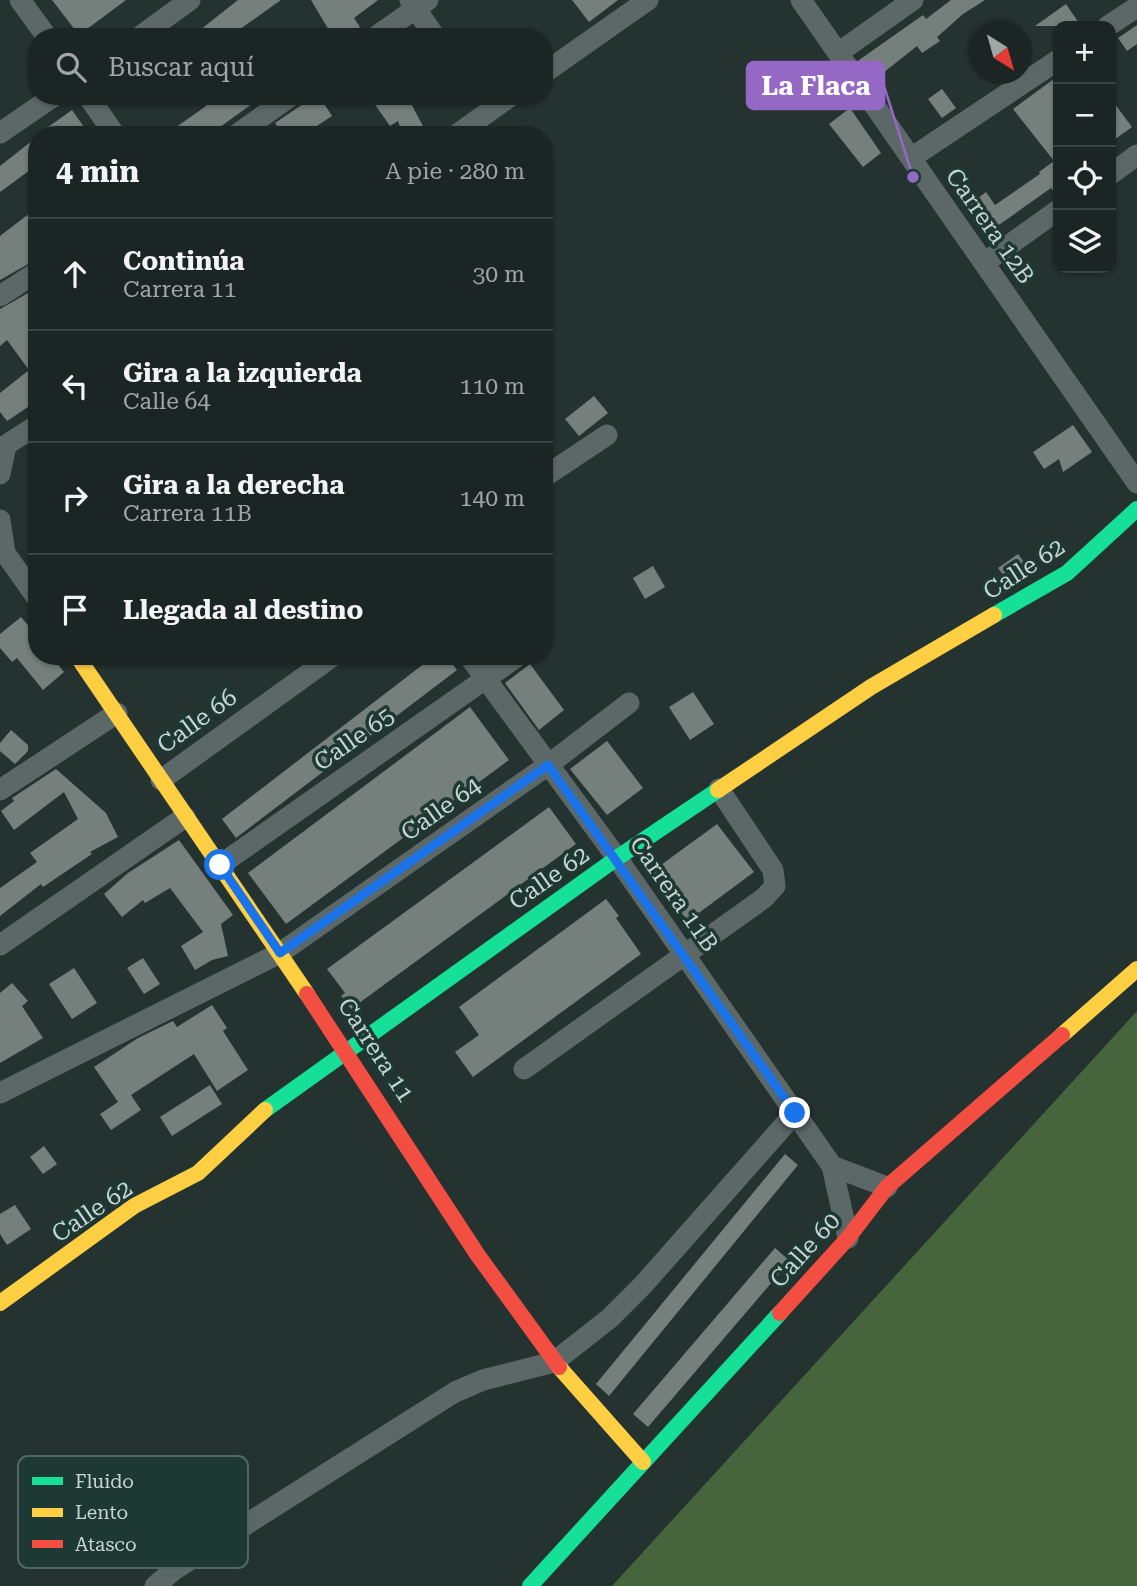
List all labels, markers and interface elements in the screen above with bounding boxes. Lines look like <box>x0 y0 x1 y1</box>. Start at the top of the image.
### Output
north arrow <box>969 21 1032 84</box>
map controls <box>1053 21 1116 273</box>
button: + <box>1053 21 1116 84</box>
search box <box>28 28 553 105</box>
icon: search <box>52 48 90 86</box>
text: Buscar aquí <box>108 52 254 82</box>
callout: La Flaca <box>747 62 884 109</box>
text: La Flaca <box>761 71 871 101</box>
button: − <box>1053 84 1116 147</box>
button: locate <box>1053 147 1116 210</box>
text: 4 min <box>56 154 139 189</box>
text: A pie · 280 m <box>385 158 525 185</box>
street label: Carrera 12B <box>940 163 1040 289</box>
button: layers <box>1053 210 1116 273</box>
text: Continúa <box>123 246 245 276</box>
icon: ahead <box>56 255 94 293</box>
text: 30 m <box>472 261 525 288</box>
text: Carrera 11 <box>123 276 237 303</box>
text: Gira a la izquierda <box>123 358 362 388</box>
icon: left <box>56 367 94 405</box>
text: 110 m <box>460 373 525 400</box>
text: Calle 64 <box>123 388 210 415</box>
text: Gira a la derecha <box>123 470 344 500</box>
icon: right <box>56 479 94 517</box>
text: 140 m <box>460 485 525 512</box>
text: Carrera 11B <box>123 500 252 527</box>
street label: Calle 62 <box>978 532 1070 606</box>
icon: arrive <box>56 591 94 629</box>
text: Llegada al destino <box>123 595 363 625</box>
street label: Calle 66 <box>152 683 242 759</box>
street label: Calle 65 <box>309 701 399 777</box>
street label: Calle 64 <box>396 771 487 847</box>
street label: Carrera 11B <box>624 831 724 957</box>
street label: Calle 62 <box>504 840 594 916</box>
route start <box>204 849 235 880</box>
street label: Carrera 11 <box>332 993 420 1107</box>
route end <box>779 1097 810 1128</box>
street label: Calle 62 <box>46 1174 138 1248</box>
street label: Calle 60 <box>764 1207 846 1293</box>
legend <box>18 1456 248 1568</box>
text: Fluido <box>75 1470 134 1493</box>
text: Lento <box>75 1501 128 1524</box>
text: Atasco <box>75 1533 137 1556</box>

